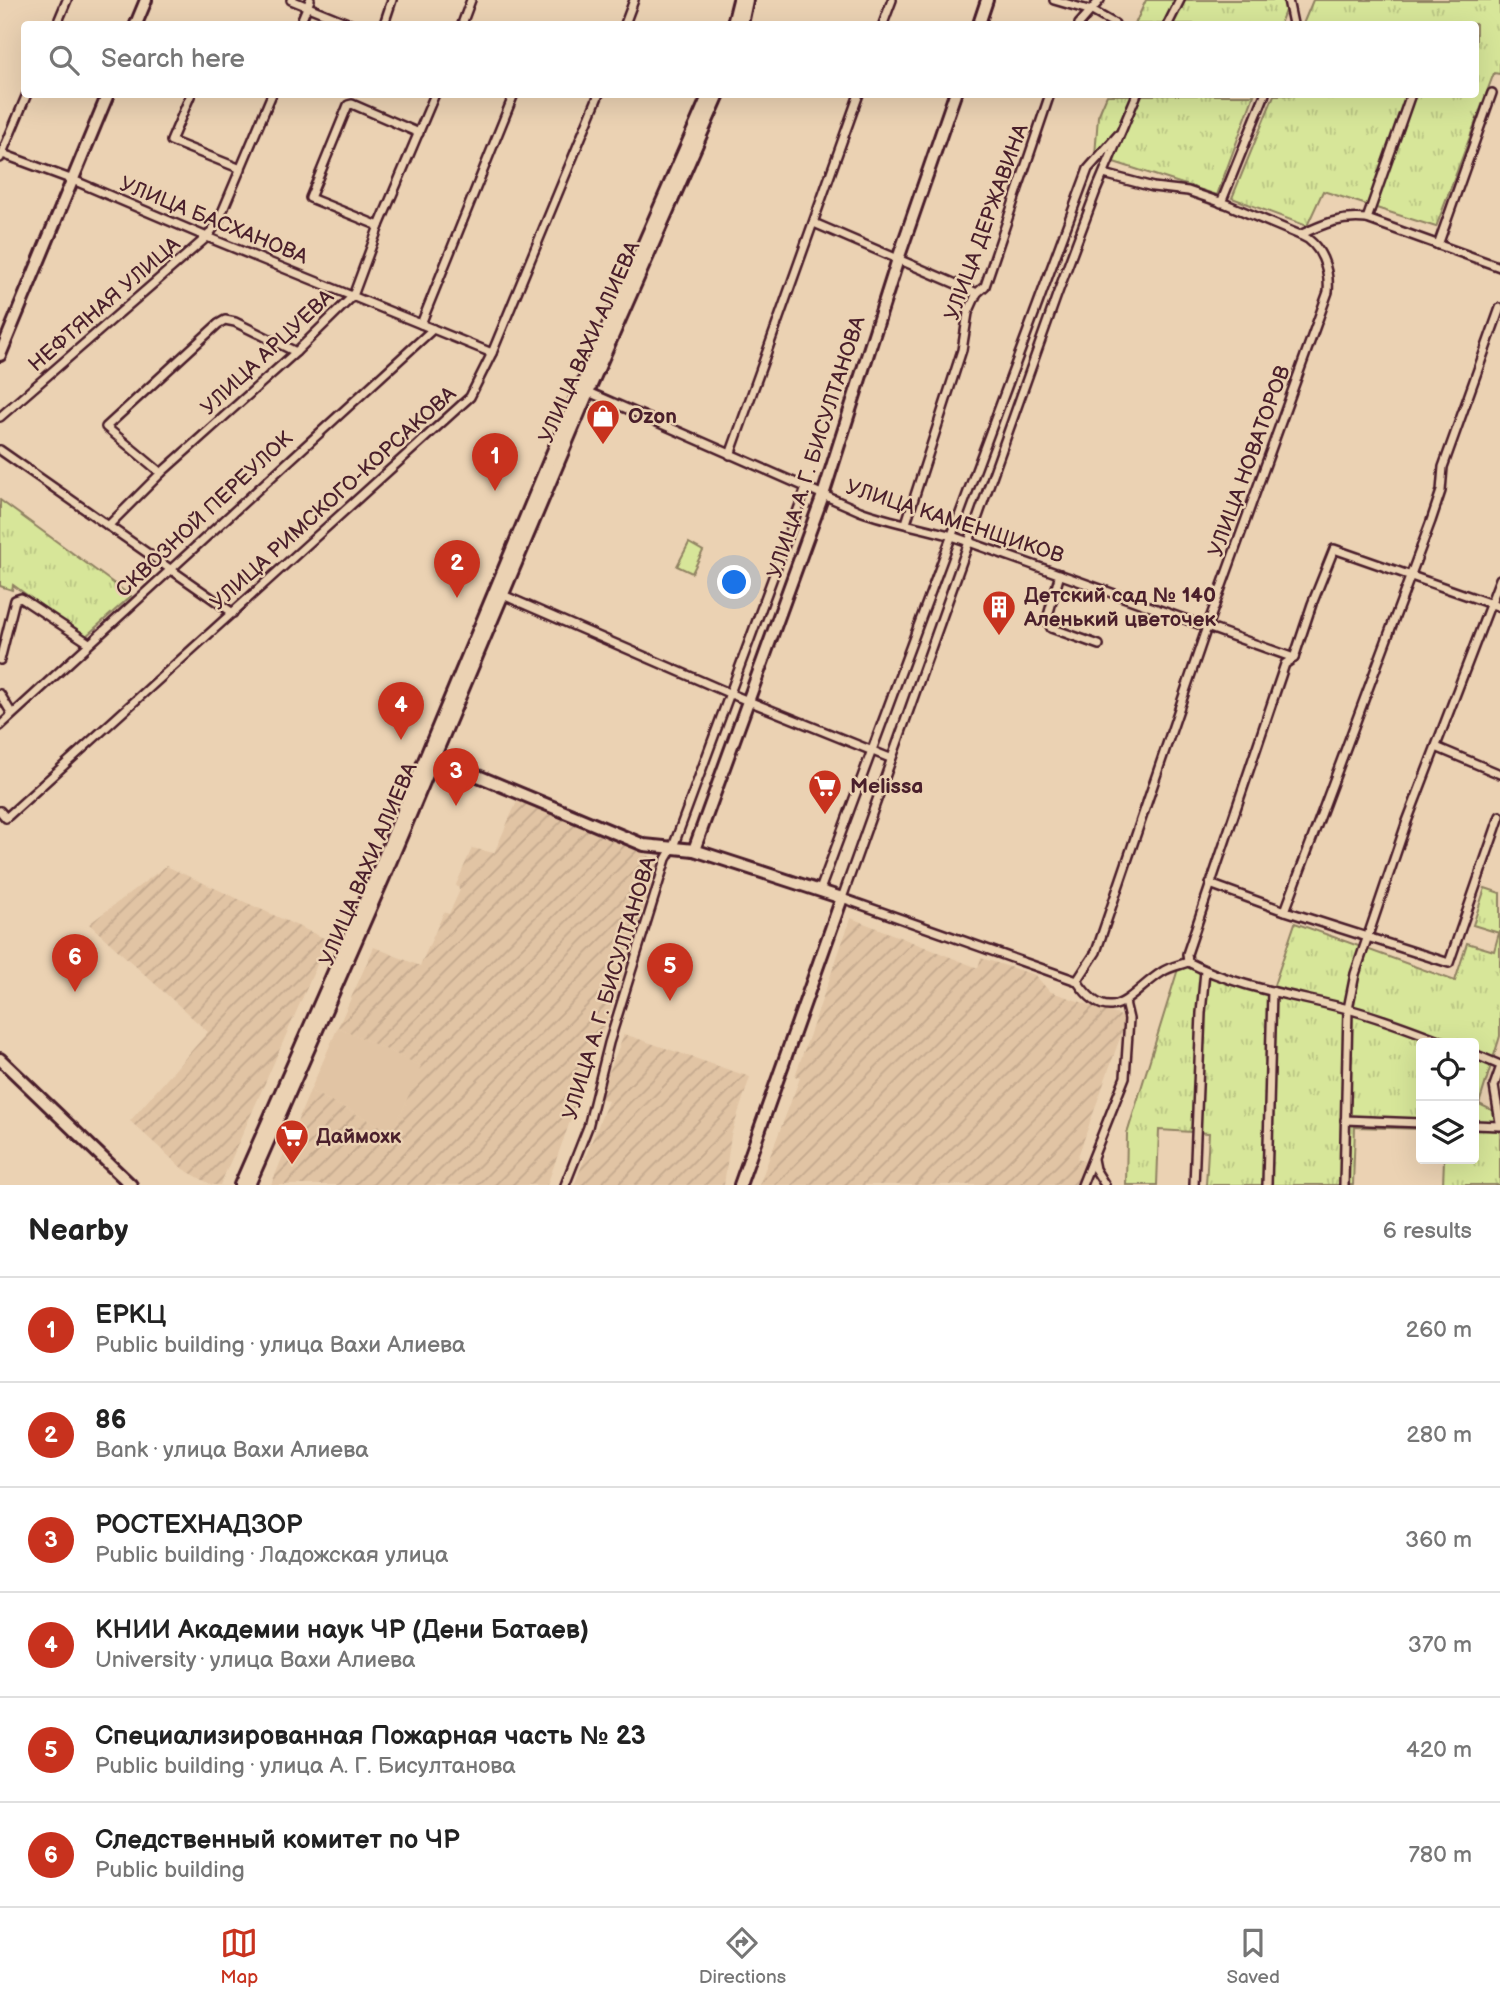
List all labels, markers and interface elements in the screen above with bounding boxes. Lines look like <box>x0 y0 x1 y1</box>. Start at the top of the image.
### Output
search box <box>21 21 1479 98</box>
icon: search <box>45 41 83 79</box>
text: Search here <box>101 44 245 75</box>
street label: УЛИЦА ДЕРЖАВИНА <box>939 120 1034 324</box>
street label: УЛИЦА БАСХАНОВА <box>116 171 312 270</box>
street label: НЕФТЯНАЯ УЛИЦА <box>23 232 185 377</box>
street label: УЛИЦА ВАХИ АЛИЕВА <box>534 237 645 447</box>
street label: УЛИЦА АРЦУЕВА <box>196 284 339 420</box>
street label: УЛИЦА А. Г. БИСУЛТАНОВА <box>762 313 871 581</box>
street label: УЛИЦА НОВАТОРОВ <box>1203 362 1296 560</box>
street label: УЛИЦА РИМСКОГО-КОРСАКОВА <box>205 381 462 615</box>
shop icon: Ozon <box>584 397 622 446</box>
place label: Ozon <box>628 404 677 429</box>
street label: СКВОЗНОЙ ПЕРЕУЛОК <box>111 426 298 603</box>
pin: 1 <box>472 433 518 491</box>
street label: УЛИЦА КАМЕНЩИКОВ <box>843 474 1067 569</box>
pin: 2 <box>434 540 480 598</box>
your location <box>717 565 751 599</box>
place label: Детский сад № 140 Аленький цветочек <box>1023 583 1216 632</box>
building icon: Детский сад № 140 Аленький цветочек <box>980 588 1018 637</box>
pin: 4 <box>378 682 424 740</box>
pin: 3 <box>433 748 479 806</box>
street label: УЛИЦА ВАХИ АЛИЕВА <box>314 759 423 970</box>
supermarket icon: Melissa <box>806 767 844 816</box>
place label: Melissa <box>850 774 923 799</box>
street label: УЛИЦА А. Г. БИСУЛТАНОВА <box>557 853 662 1123</box>
pin: 6 <box>52 934 98 992</box>
pin: 5 <box>647 943 693 1001</box>
map controls <box>1416 1038 1479 1164</box>
button: locate <box>1416 1038 1479 1101</box>
button: layers <box>1416 1101 1479 1164</box>
supermarket icon: Даймохк <box>273 1117 311 1166</box>
place label: Даймохк <box>316 1124 402 1149</box>
text: Nearby <box>28 1213 128 1249</box>
text: 6 results <box>1383 1217 1472 1245</box>
text: ЕРКЦ <box>95 1300 166 1331</box>
text: 1 <box>46 1316 56 1344</box>
text: 260 m <box>1406 1316 1472 1344</box>
text: Public building · улица Вахи Алиева <box>95 1331 466 1359</box>
text: 86 <box>95 1405 126 1436</box>
text: 2 <box>44 1421 58 1449</box>
text: 280 m <box>1406 1421 1472 1449</box>
text: Bank · улица Вахи Алиева <box>95 1436 369 1464</box>
text: РОСТЕХНАДЗОР <box>95 1510 302 1541</box>
text: 3 <box>44 1526 58 1554</box>
text: 360 m <box>1405 1526 1472 1554</box>
text: Public building · Ладожская улица <box>95 1541 449 1569</box>
text: КНИИ Академии наук ЧР (Дени Батаев) <box>95 1615 589 1646</box>
text: 4 <box>44 1631 58 1659</box>
text: 370 m <box>1408 1631 1472 1659</box>
text: University · улица Вахи Алиева <box>95 1646 416 1674</box>
text: Специализированная Пожарная часть № 23 <box>95 1721 646 1752</box>
text: 5 <box>44 1736 58 1764</box>
text: 420 m <box>1406 1736 1472 1764</box>
text: Public building · улица А. Г. Бисултанова <box>95 1752 516 1780</box>
text: Следственный комитет по ЧР <box>95 1825 460 1856</box>
text: 6 <box>44 1841 58 1869</box>
text: 780 m <box>1409 1841 1472 1869</box>
text: Public building <box>95 1856 245 1884</box>
tab: Map <box>220 1924 258 1989</box>
tab: Directions <box>699 1924 786 1989</box>
tab: Saved <box>1226 1924 1280 1989</box>

